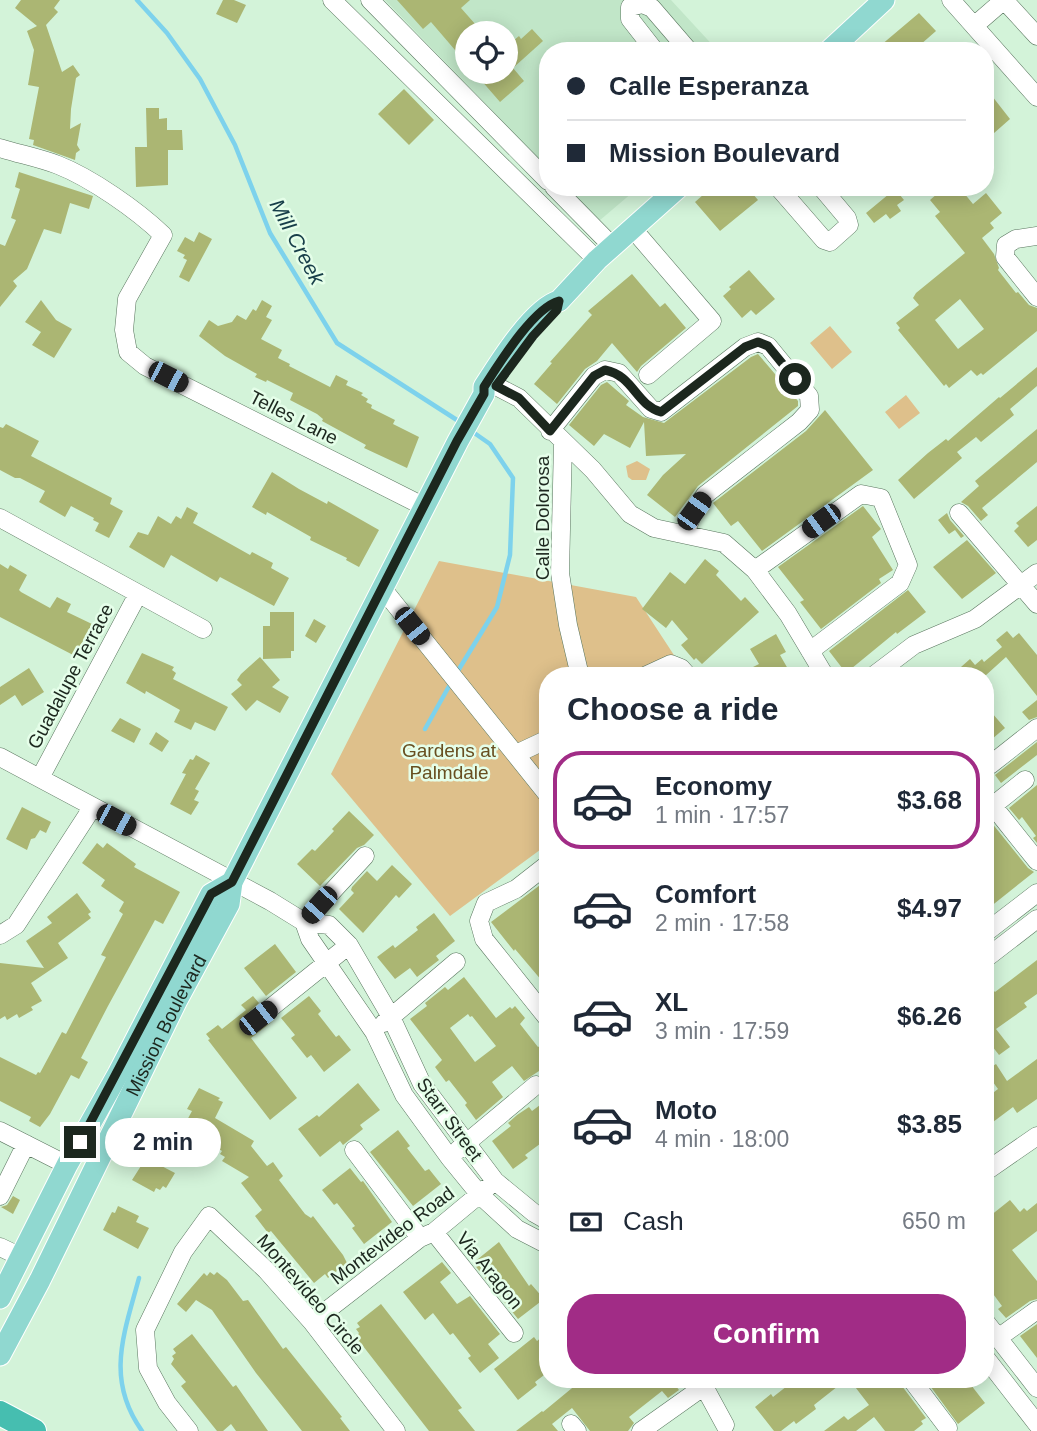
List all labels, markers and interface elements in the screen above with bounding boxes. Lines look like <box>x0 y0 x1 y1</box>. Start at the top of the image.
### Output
map controls <box>455 21 518 84</box>
button: locate <box>455 21 518 84</box>
text: Calle Esperanza <box>609 71 808 101</box>
text: Mission Boulevard <box>609 138 840 168</box>
water label: Mill Creek <box>265 195 330 290</box>
car <box>145 358 192 396</box>
route start <box>779 363 811 395</box>
street label: Telles Lane <box>246 386 341 449</box>
street label: Calle Dolorosa <box>532 455 553 580</box>
car <box>674 488 715 534</box>
car <box>798 500 845 542</box>
street label: Guadalupe Terrace <box>23 600 118 752</box>
car <box>391 603 434 649</box>
text: Choose a ride <box>567 691 779 727</box>
park label: Gardens at Palmdale <box>402 740 497 783</box>
icon: car <box>571 769 634 832</box>
text: Economy <box>655 771 772 801</box>
text: $3.68 <box>897 785 962 815</box>
car <box>93 801 140 839</box>
text: 1 min · 17:57 <box>655 802 789 828</box>
icon: car <box>571 877 634 940</box>
text: Comfort <box>655 879 756 909</box>
car <box>298 882 341 928</box>
text: $4.97 <box>897 893 962 923</box>
text: 2 min · 17:58 <box>655 910 789 936</box>
street label: Mission Boulevard <box>122 951 210 1100</box>
icon: car <box>571 985 634 1048</box>
text: XL <box>655 987 688 1017</box>
car <box>235 997 282 1039</box>
text: $6.26 <box>897 1001 962 1031</box>
text: 3 min · 17:59 <box>655 1018 789 1044</box>
street label: Starr Street <box>413 1074 487 1165</box>
icon: car <box>571 1093 634 1156</box>
text: Moto <box>655 1095 717 1125</box>
text: $3.85 <box>897 1109 962 1139</box>
callout: 2 min <box>104 1118 220 1166</box>
route end <box>64 1126 96 1158</box>
text: 4 min · 18:00 <box>655 1126 789 1152</box>
text: 2 min <box>133 1129 193 1155</box>
street label: Montevideo Road <box>327 1182 458 1289</box>
icon: cash <box>567 1203 605 1241</box>
text: Cash <box>623 1206 684 1236</box>
text: 650 m <box>902 1208 966 1234</box>
street label: Via Aragon <box>452 1228 527 1313</box>
street label: Montevideo Circle <box>253 1230 368 1359</box>
button: Confirm <box>567 1294 966 1374</box>

